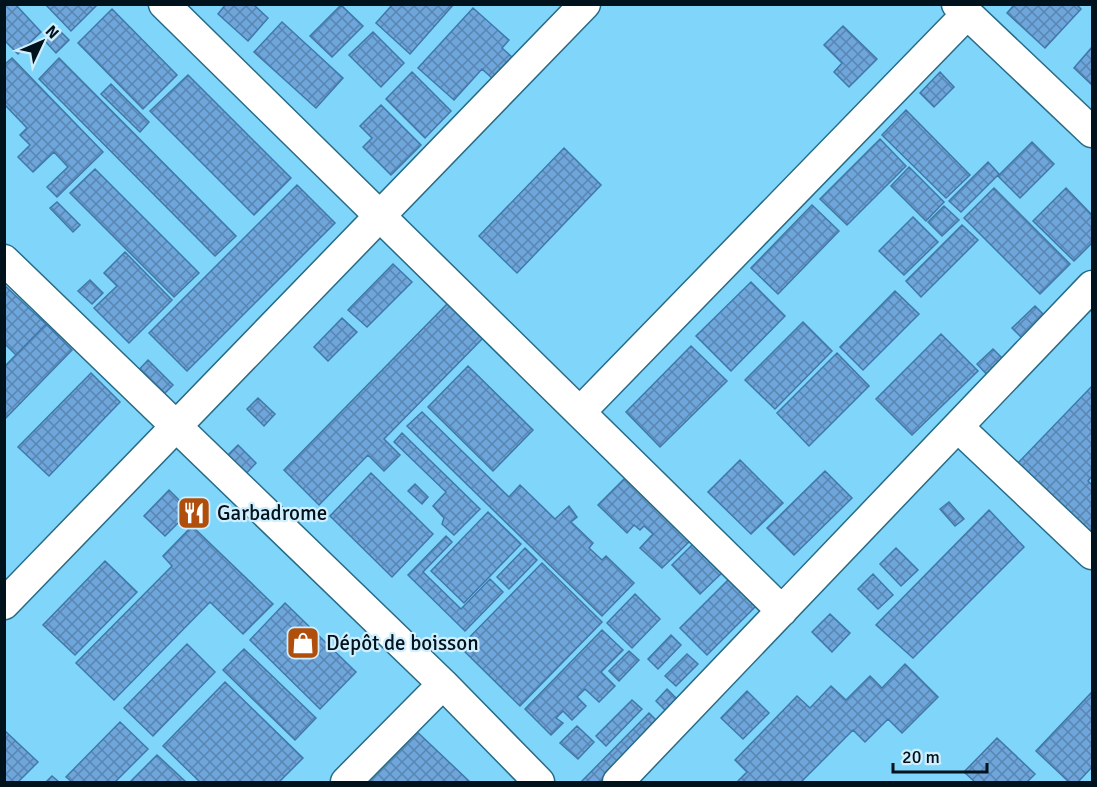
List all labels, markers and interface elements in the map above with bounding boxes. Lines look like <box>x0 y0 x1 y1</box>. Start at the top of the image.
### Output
north arrow <box>12 12 72 72</box>
text: N <box>41 21 63 43</box>
restaurant icon: Garbadrome <box>176 495 212 531</box>
place label: Garbadrome <box>217 500 327 526</box>
shop icon: Dépôt de boisson <box>285 625 321 661</box>
place label: Dépôt de boisson <box>326 630 479 656</box>
scale bar <box>893 736 988 774</box>
text: 20 m <box>902 746 940 768</box>

